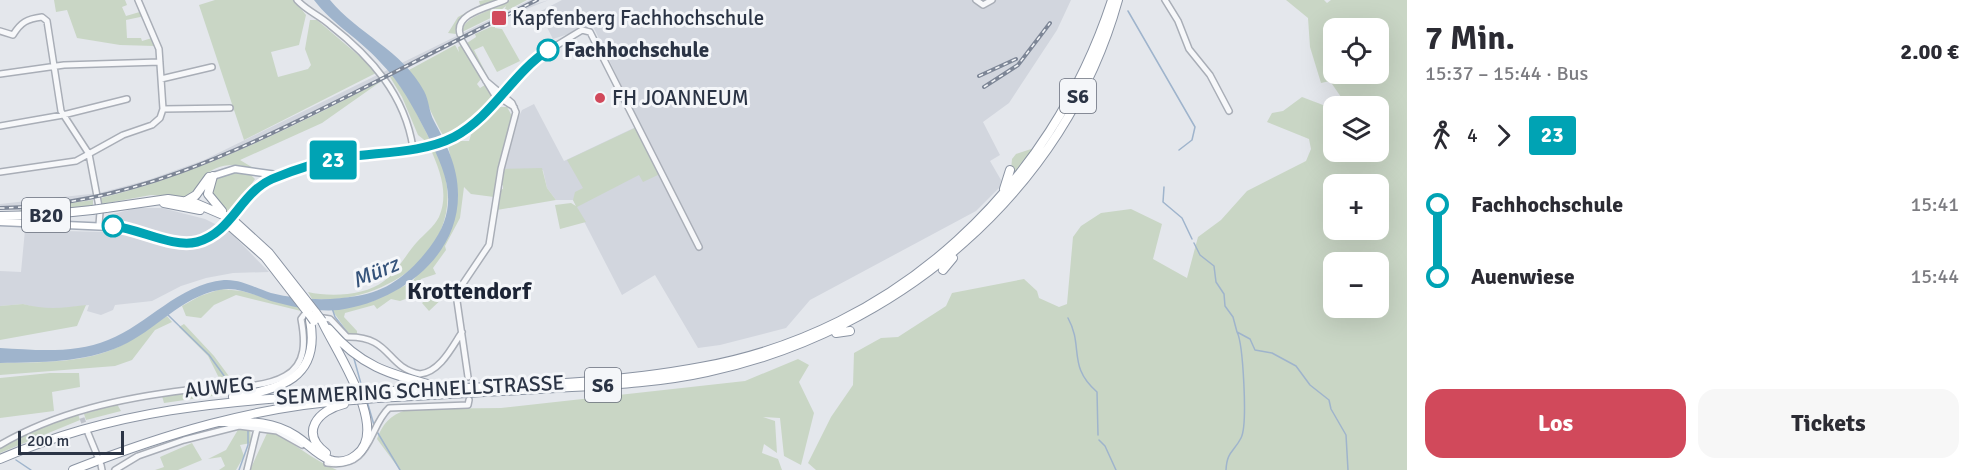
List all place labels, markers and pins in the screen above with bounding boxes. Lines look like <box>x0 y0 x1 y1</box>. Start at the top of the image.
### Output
place label: Kapfenberg Fachhochschule <box>512 5 764 31</box>
marker: Kapfenberg Fachhochschule <box>490 9 508 27</box>
place label: Fachhochschule <box>564 37 709 63</box>
marker: Fachhochschule <box>537 39 559 61</box>
place label: FH JOANNEUM <box>612 85 749 111</box>
marker: FH JOANNEUM <box>593 91 607 105</box>
unlabelled marker <box>102 215 124 237</box>

